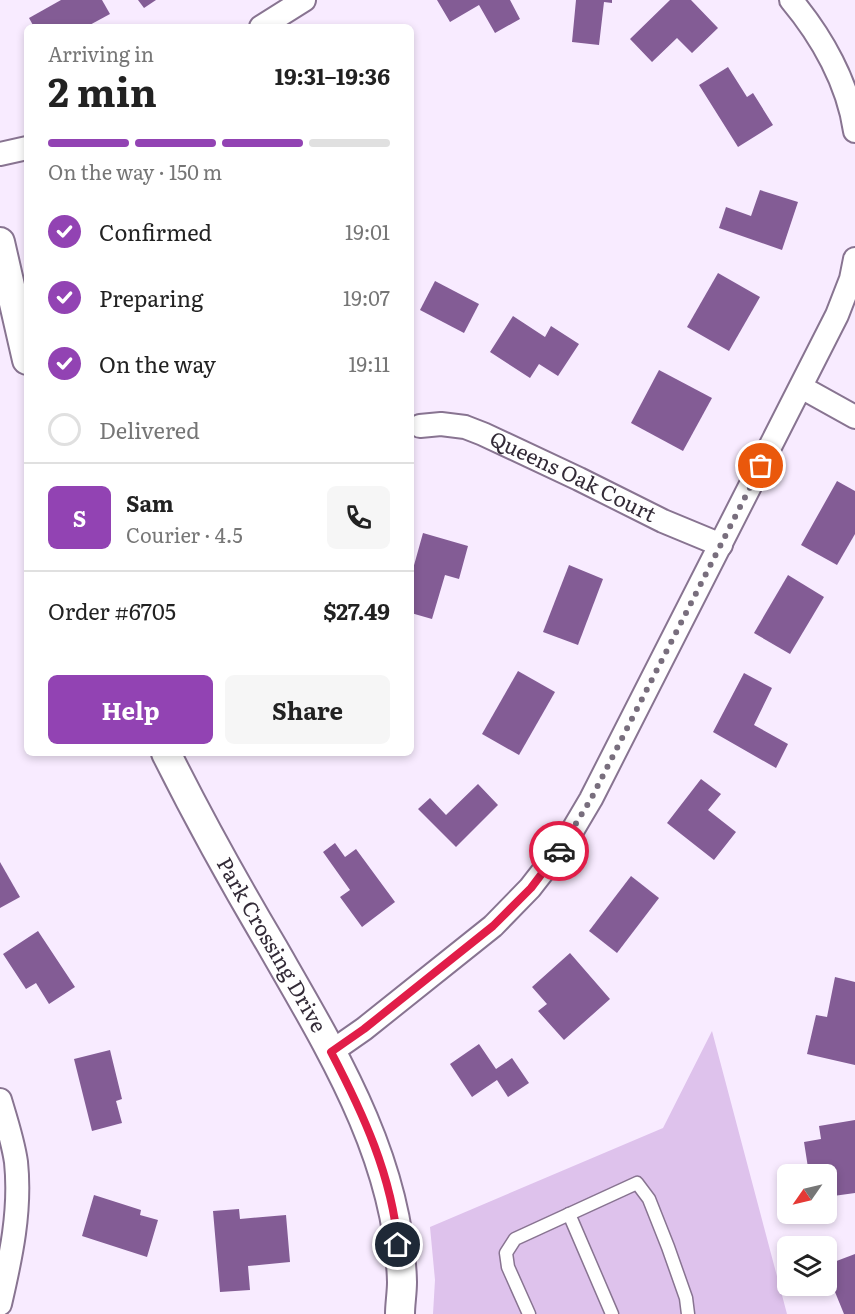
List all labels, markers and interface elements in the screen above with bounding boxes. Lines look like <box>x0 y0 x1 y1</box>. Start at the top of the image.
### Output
text: Arriving in <box>48 38 154 68</box>
text: 19:31–19:36 <box>275 59 390 92</box>
text: 2 min <box>48 61 157 119</box>
text: On the way · 150 m <box>48 156 222 186</box>
icon: check <box>48 215 81 248</box>
text: Confirmed <box>99 215 212 248</box>
text: 19:01 <box>345 216 390 246</box>
icon: check <box>48 281 81 314</box>
text: Preparing <box>99 281 203 314</box>
text: 19:07 <box>343 282 390 312</box>
icon: check <box>48 347 81 380</box>
text: On the way <box>99 347 216 380</box>
text: 19:11 <box>348 348 390 378</box>
text: Delivered <box>99 413 200 446</box>
street label: Queens Oak Court <box>485 421 663 528</box>
pin <box>735 440 786 491</box>
icon: bag <box>744 449 777 482</box>
text: Sam <box>126 486 174 519</box>
button: phone <box>327 486 390 549</box>
text: S <box>73 501 86 534</box>
text: Courier · 4.5 <box>126 519 243 549</box>
text: Order #6705 <box>48 594 176 627</box>
text: $27.49 <box>323 594 390 627</box>
button: Help <box>48 675 213 744</box>
button: Share <box>225 675 390 744</box>
courier <box>529 821 589 881</box>
icon: car <box>543 835 576 868</box>
street label: Park Crossing Drive <box>211 850 336 1037</box>
north arrow <box>777 1164 837 1224</box>
map controls <box>777 1164 837 1296</box>
pin <box>372 1219 423 1270</box>
icon: home <box>381 1228 414 1261</box>
button: layers <box>777 1236 837 1296</box>

